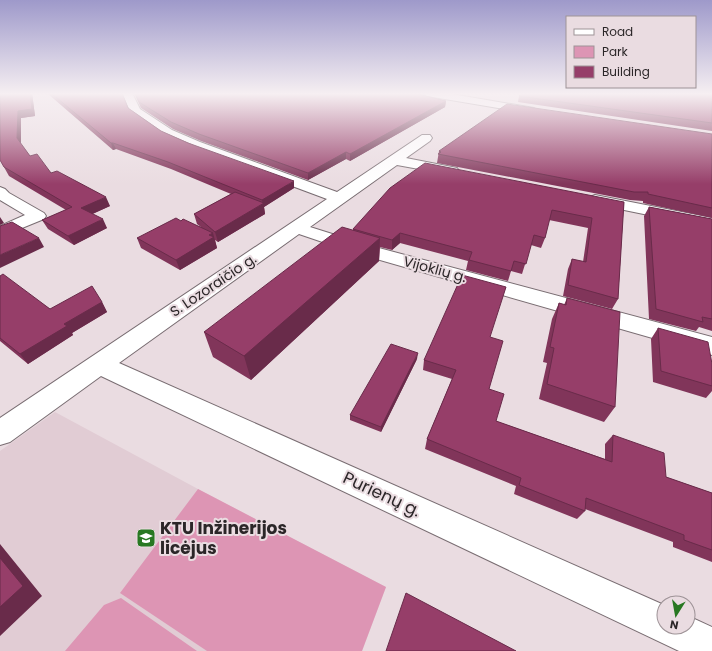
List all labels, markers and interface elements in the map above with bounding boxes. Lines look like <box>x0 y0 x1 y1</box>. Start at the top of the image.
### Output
legend <box>566 16 696 88</box>
text: Road <box>602 23 633 40</box>
text: Park <box>602 43 629 60</box>
text: Building <box>602 63 650 80</box>
street label: S. Lozoraičio g. <box>166 249 260 321</box>
street label: Vijoklių g. <box>401 251 469 287</box>
street label: Purienų g. <box>339 466 425 522</box>
place label: KTU Inžinerijos licėjus <box>160 516 287 560</box>
school or university icon: KTU Inžinerijos licėjus <box>135 527 157 549</box>
north arrow <box>656 595 696 635</box>
text: N <box>669 616 680 633</box>

